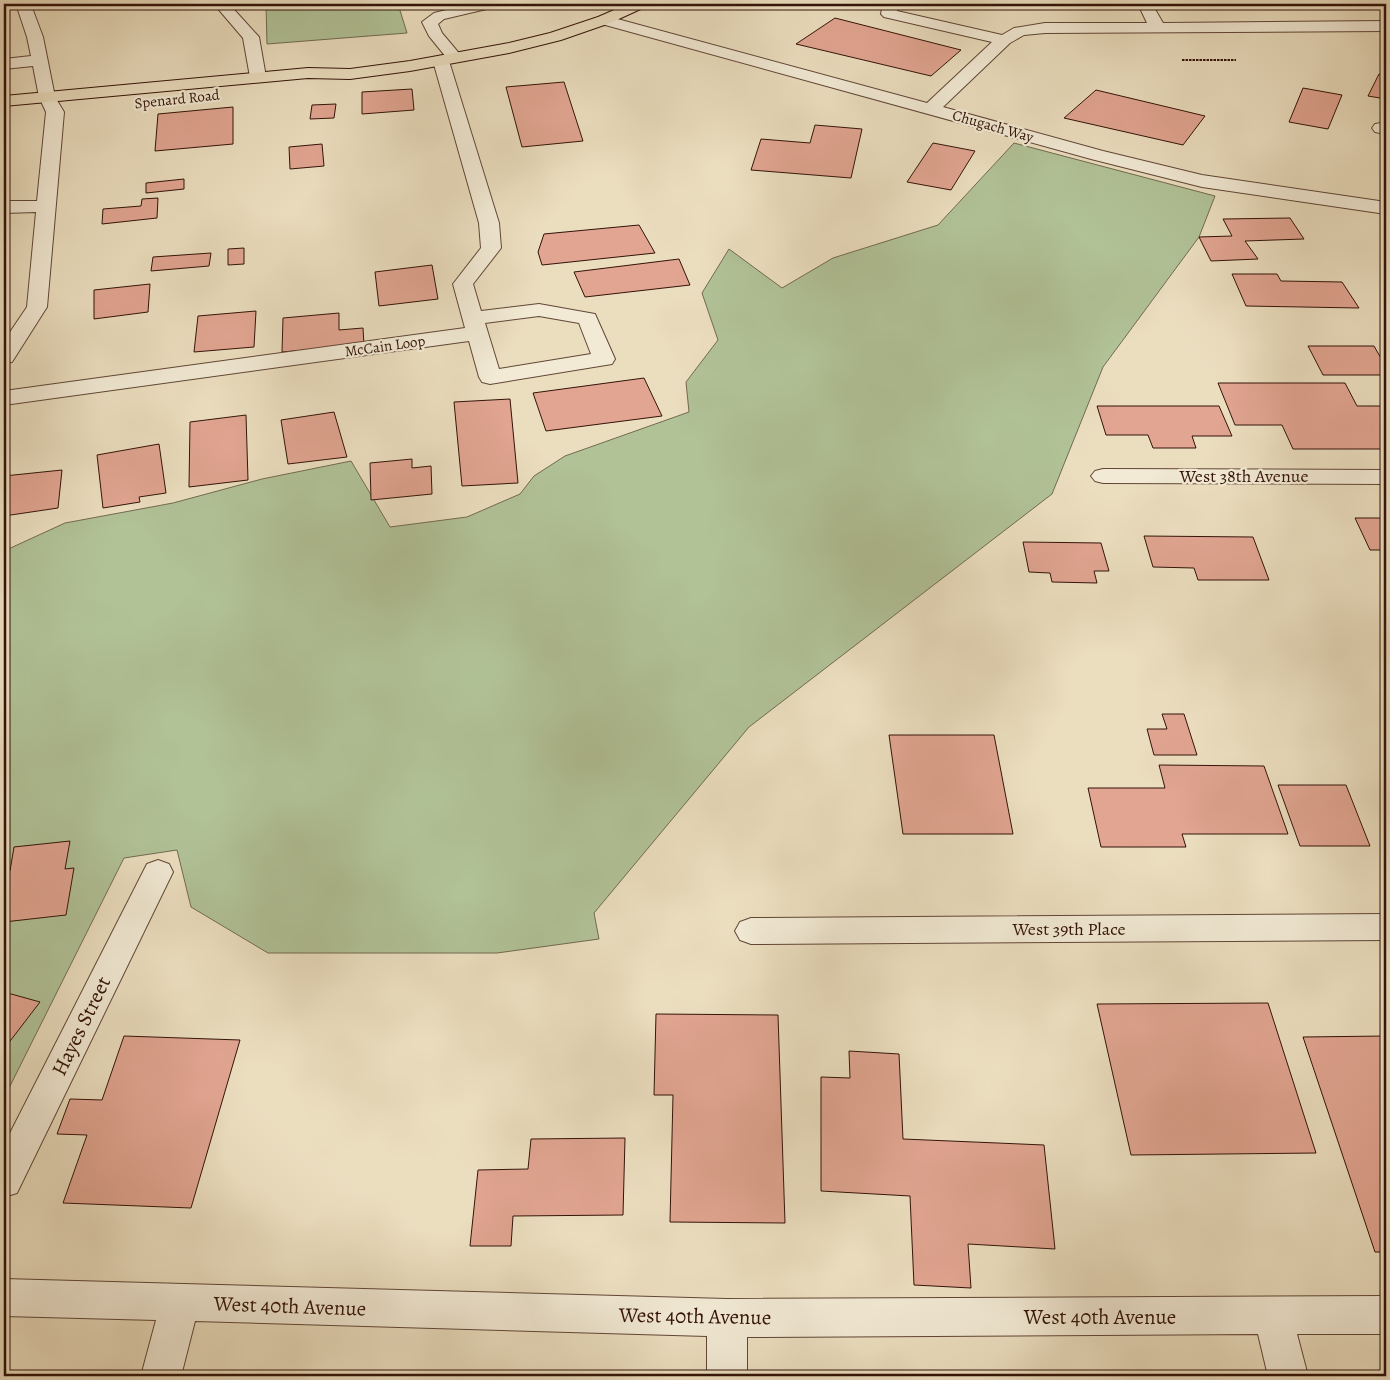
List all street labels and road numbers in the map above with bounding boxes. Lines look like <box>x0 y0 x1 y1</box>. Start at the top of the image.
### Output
street label: Spenard Road <box>133 84 222 113</box>
street label: Chugach Way <box>950 105 1036 147</box>
street label: McCain Loop <box>343 330 427 362</box>
street label: West 38th Avenue <box>1178 464 1309 488</box>
street label: West 39th Place <box>1011 917 1126 941</box>
street label: Hayes Street <box>45 972 117 1080</box>
street label: West 40th Avenue <box>212 1289 367 1323</box>
street label: West 40th Avenue <box>618 1301 771 1331</box>
street label: West 40th Avenue <box>1023 1303 1176 1331</box>

